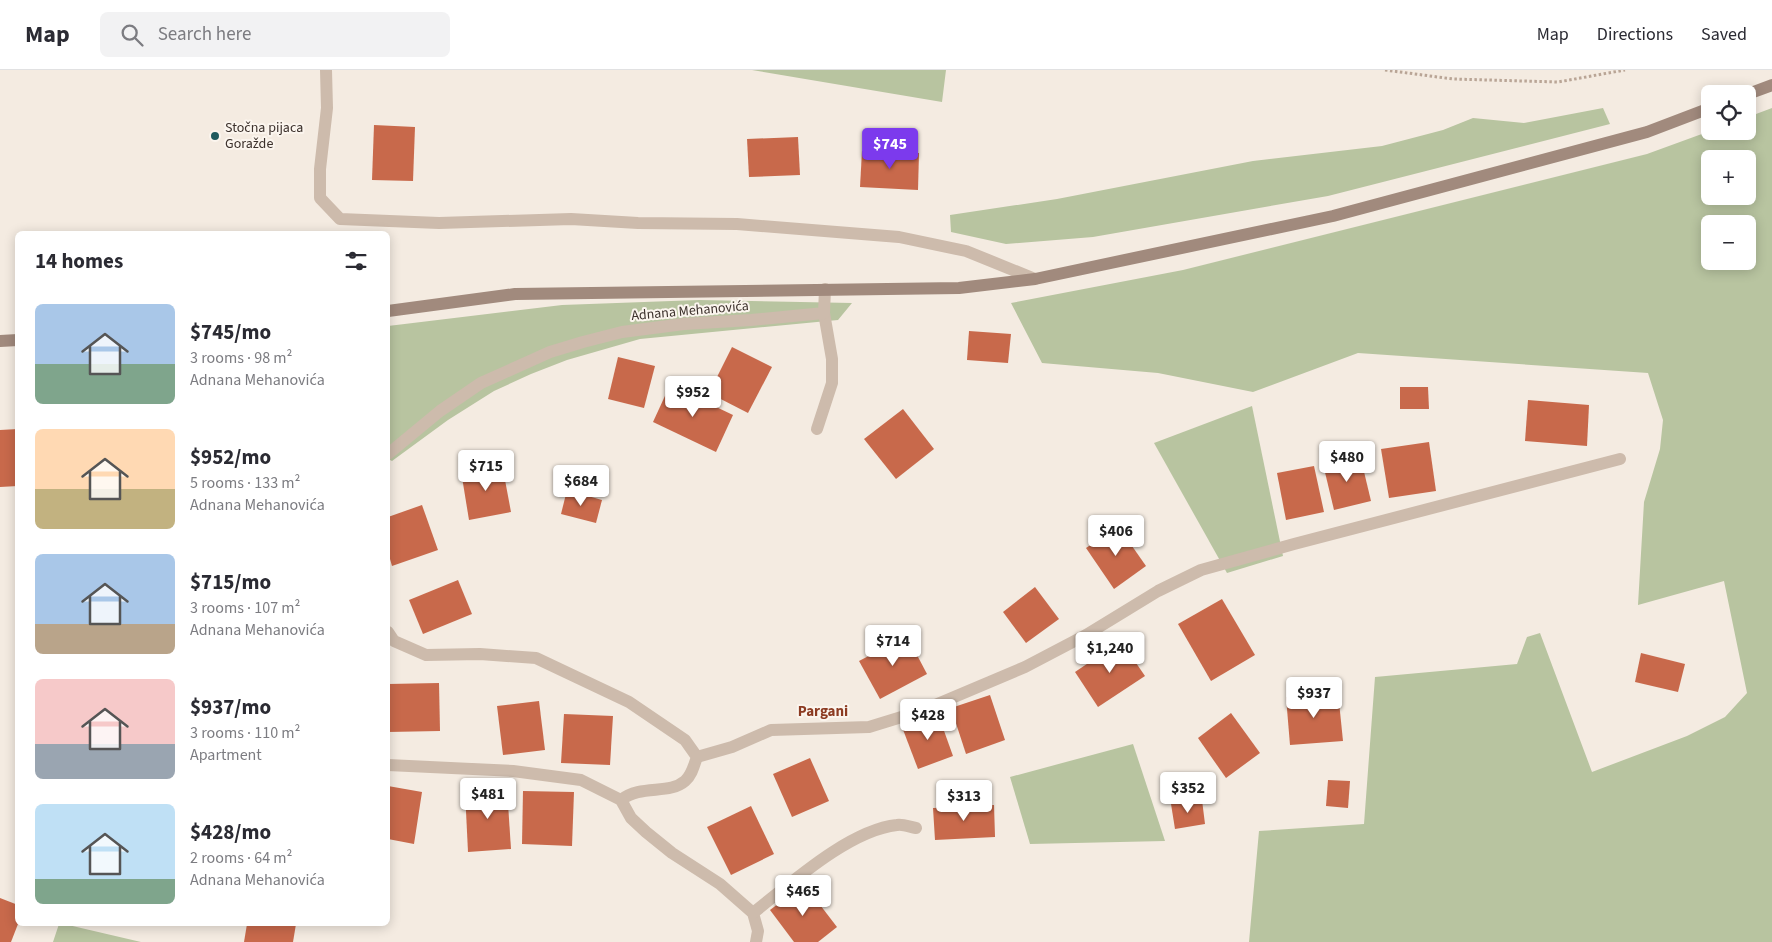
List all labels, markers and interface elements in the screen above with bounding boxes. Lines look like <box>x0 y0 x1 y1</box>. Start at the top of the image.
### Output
search box <box>100 12 450 57</box>
text: Map <box>25 17 70 52</box>
icon: search <box>118 21 146 49</box>
text: Search here <box>158 21 251 48</box>
text: Map <box>1537 22 1569 47</box>
text: Directions <box>1597 22 1673 47</box>
text: Saved <box>1701 22 1747 47</box>
map controls <box>1701 85 1756 270</box>
button: locate <box>1701 85 1756 140</box>
place label: Stočna pijaca Goražde <box>225 118 303 154</box>
pin: $745 <box>860 128 920 170</box>
marker: Stočna pijaca Goražde <box>209 130 221 142</box>
text: $745 <box>873 133 907 155</box>
button: + <box>1701 150 1756 205</box>
button: − <box>1701 215 1756 270</box>
text: 14 homes <box>35 246 123 276</box>
icon: filters <box>342 247 370 275</box>
street label: Adnana Mehanovića <box>630 296 750 326</box>
text: $745/mo <box>190 317 271 347</box>
icon: home <box>75 324 135 384</box>
text: 3 rooms · 98 m² <box>190 347 292 369</box>
text: Adnana Mehanovića <box>190 369 325 391</box>
pin: $952 <box>663 376 723 418</box>
text: $952 <box>676 381 710 403</box>
pin: $480 <box>1317 440 1377 483</box>
text: $952/mo <box>190 442 271 472</box>
text: $480 <box>1330 446 1364 468</box>
icon: home <box>75 449 135 509</box>
pin: $715 <box>456 450 516 492</box>
text: $715 <box>469 455 503 477</box>
pin: $684 <box>551 464 611 507</box>
text: $684 <box>564 470 598 492</box>
text: 5 rooms · 133 m² <box>190 472 300 494</box>
text: Adnana Mehanovića <box>190 494 325 516</box>
pin: $406 <box>1086 514 1146 557</box>
text: $406 <box>1099 520 1133 542</box>
text: $715/mo <box>190 567 271 597</box>
icon: home <box>75 574 135 634</box>
text: 3 rooms · 107 m² <box>190 597 300 619</box>
text: Adnana Mehanovića <box>190 619 325 641</box>
pin: $714 <box>863 624 923 667</box>
text: $714 <box>876 630 910 652</box>
pin: $1,240 <box>1069 632 1151 674</box>
text: $1,240 <box>1086 637 1134 659</box>
pin: $937 <box>1284 676 1344 719</box>
text: $937 <box>1297 682 1331 704</box>
text: $937/mo <box>190 692 271 722</box>
pin: $428 <box>898 698 958 741</box>
icon: home <box>75 699 135 759</box>
district label: Pargani <box>798 701 848 722</box>
text: $428 <box>911 704 945 726</box>
text: 3 rooms · 110 m² <box>190 722 300 744</box>
text: Apartment <box>190 744 262 766</box>
pin: $352 <box>1158 772 1218 814</box>
text: $352 <box>1171 777 1205 799</box>
pin: $481 <box>458 778 518 820</box>
pin: $313 <box>934 780 994 822</box>
text: $481 <box>471 783 505 805</box>
text: $313 <box>947 785 981 807</box>
text: $428/mo <box>190 817 271 847</box>
icon: home <box>75 824 135 884</box>
text: 2 rooms · 64 m² <box>190 847 292 869</box>
text: Adnana Mehanovića <box>190 869 325 891</box>
pin: $465 <box>773 874 833 917</box>
text: $465 <box>786 880 820 902</box>

